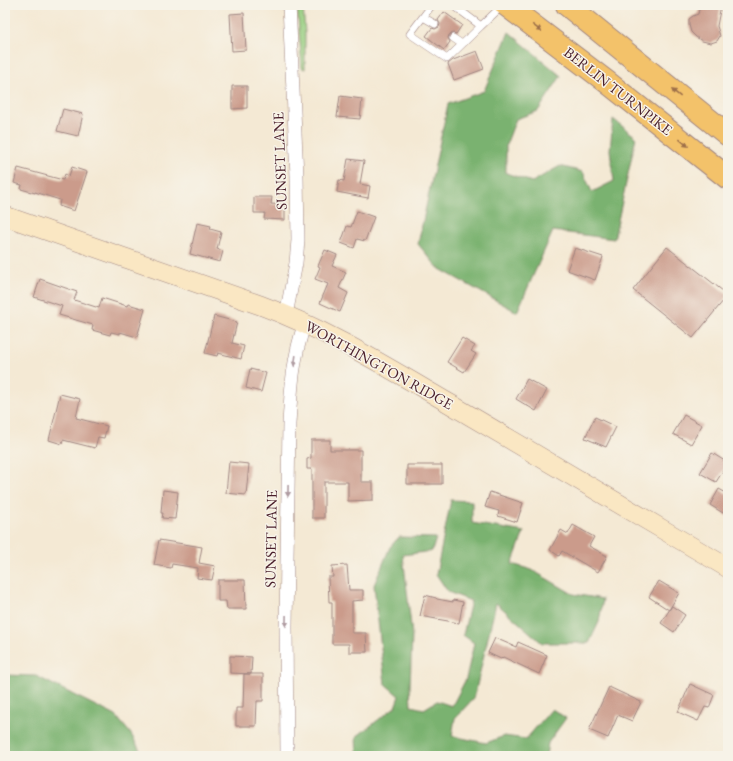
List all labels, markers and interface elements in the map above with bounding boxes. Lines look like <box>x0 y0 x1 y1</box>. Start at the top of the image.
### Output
one-way arrow <box>532 24 542 32</box>
street label: BERLIN TURNPIKE <box>560 42 677 139</box>
one-way arrow <box>670 89 681 98</box>
street label: SUNSET LANE <box>268 111 291 210</box>
one-way arrow <box>678 138 689 147</box>
street label: WORTHINGTON RIDGE <box>302 316 457 414</box>
one-way arrow <box>292 355 298 367</box>
one-way arrow <box>285 485 291 498</box>
street label: SUNSET LANE <box>260 489 281 588</box>
one-way arrow <box>283 615 289 628</box>

